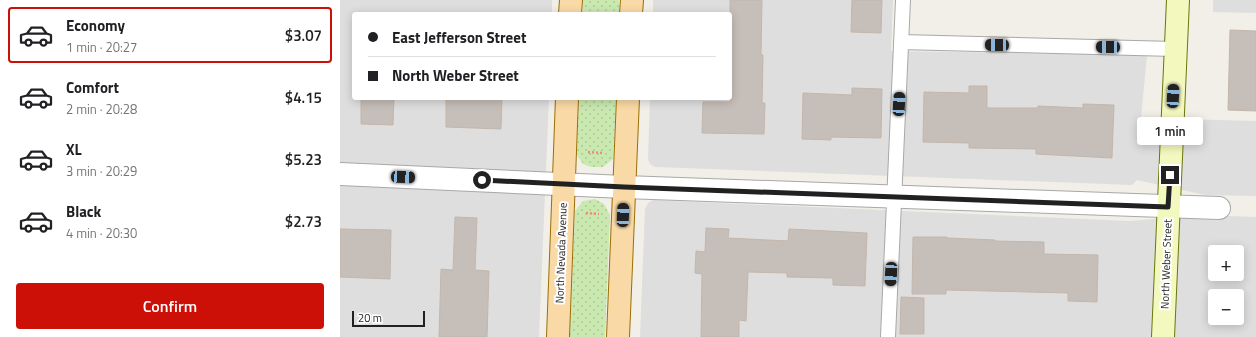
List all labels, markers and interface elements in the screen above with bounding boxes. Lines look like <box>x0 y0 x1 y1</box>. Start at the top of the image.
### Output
text: Economy <box>66 14 125 37</box>
icon: car <box>18 17 54 53</box>
text: $3.07 <box>285 24 322 47</box>
text: East Jefferson Street <box>392 26 526 49</box>
text: 1 min · 20:27 <box>66 37 137 57</box>
car <box>985 39 1009 51</box>
car <box>1096 41 1120 53</box>
text: North Weber Street <box>392 64 519 87</box>
text: Comfort <box>66 76 119 99</box>
icon: car <box>18 79 54 115</box>
car <box>1166 84 1180 108</box>
text: $4.15 <box>285 86 322 109</box>
car <box>892 92 906 116</box>
text: 2 min · 20:28 <box>66 99 137 119</box>
callout: 1 min <box>1137 117 1203 145</box>
text: 1 min <box>1154 121 1186 141</box>
text: XL <box>66 138 82 161</box>
icon: car <box>18 141 54 177</box>
text: $5.23 <box>285 148 322 171</box>
text: 3 min · 20:29 <box>66 161 137 181</box>
route end <box>1161 166 1179 184</box>
car <box>391 170 415 184</box>
route start <box>473 171 491 189</box>
text: Black <box>66 200 101 223</box>
street label: North Nevada Avenue <box>551 202 571 304</box>
icon: car <box>18 203 54 239</box>
car <box>617 203 629 227</box>
text: $2.73 <box>285 210 322 233</box>
street label: North Weber Street <box>1156 219 1176 309</box>
text: 4 min · 20:30 <box>66 223 137 243</box>
map controls <box>1208 245 1244 325</box>
button: + <box>1208 245 1244 281</box>
car <box>884 262 898 286</box>
button: Confirm <box>16 283 324 329</box>
button: − <box>1208 289 1244 325</box>
scale bar <box>352 309 425 328</box>
text: 20 m <box>358 310 382 326</box>

